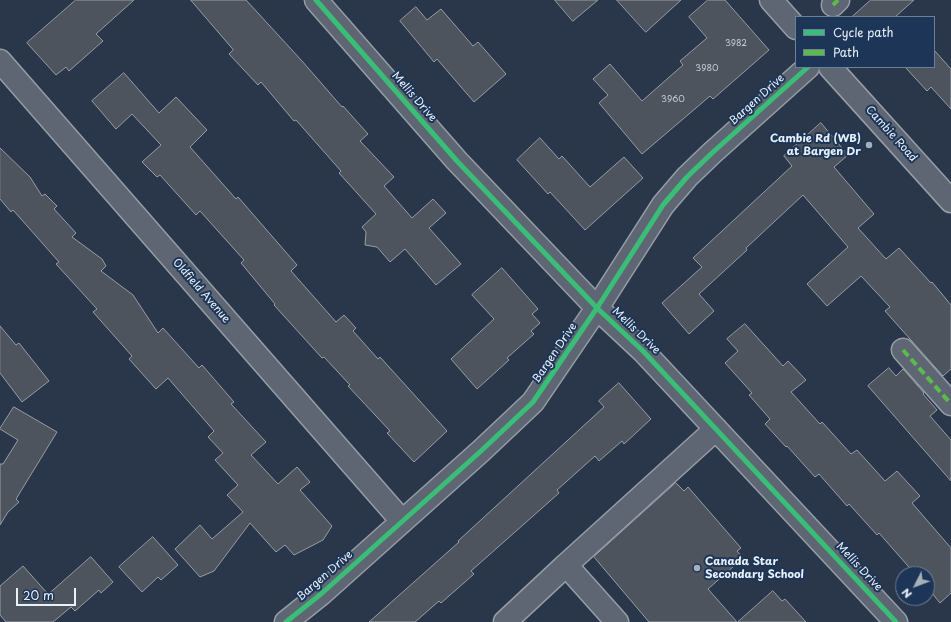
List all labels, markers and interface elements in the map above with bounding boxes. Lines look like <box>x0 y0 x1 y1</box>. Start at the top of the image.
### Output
legend <box>795 16 935 68</box>
text: Cycle path <box>833 23 894 41</box>
house number: 3982 <box>725 39 747 49</box>
text: Path <box>833 43 859 61</box>
house number: 3980 <box>695 64 719 74</box>
street label: Mellis Drive <box>389 69 439 125</box>
street label: Bargen Drive <box>727 72 787 128</box>
house number: 3960 <box>661 95 685 105</box>
street label: Cambie Road <box>863 103 919 165</box>
place label: Cambie Rd (WB) at Bargen Dr <box>770 132 861 158</box>
marker: Cambie Rd (WB) at Bargen Dr <box>864 140 874 150</box>
street label: Oldfield Avenue <box>170 256 232 326</box>
street label: Mellis Drive <box>609 305 663 357</box>
street label: Bargen Drive <box>530 320 580 386</box>
street label: Mellis Drive <box>833 540 885 594</box>
street label: Bargen Drive <box>294 548 356 604</box>
place label: Canada Star Secondary School <box>705 555 804 581</box>
marker: Canada Star Secondary School <box>692 563 702 573</box>
north arrow <box>895 566 935 606</box>
scale bar <box>18 580 78 606</box>
text: N <box>897 585 916 603</box>
text: 20 m <box>23 586 54 604</box>

